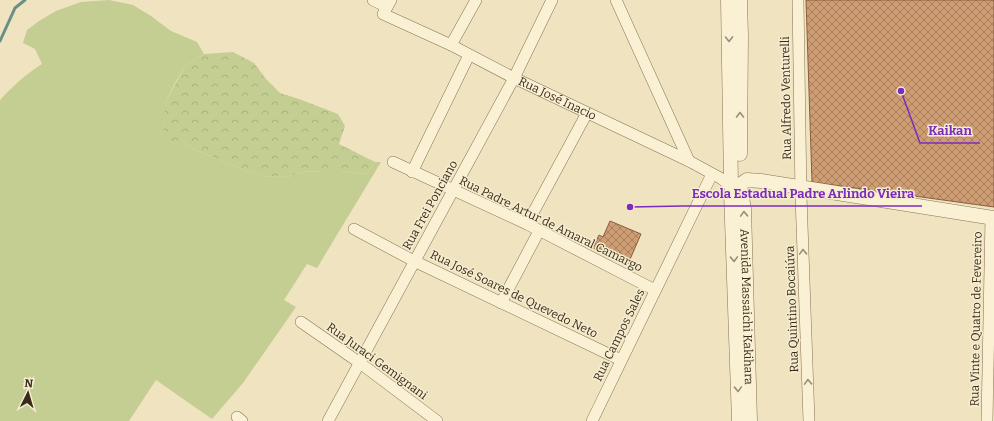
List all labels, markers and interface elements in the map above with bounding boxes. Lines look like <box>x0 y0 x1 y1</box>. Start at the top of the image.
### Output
one-way arrow <box>725 36 733 42</box>
street label: Rua Alfredo Venturelli <box>778 36 794 160</box>
street label: Rua José Inacio <box>516 74 599 123</box>
one-way arrow <box>736 112 744 118</box>
callout: Kaikan <box>920 118 980 143</box>
text: Kaikan <box>928 123 972 138</box>
street label: Rua Frei Ponciano <box>400 158 460 252</box>
street label: Rua Padre Artur de Amaral Camargo <box>457 173 645 275</box>
callout: Escola Estadual Padre Arlindo Vieira <box>683 181 922 206</box>
text: Escola Estadual Padre Arlindo Vieira <box>692 186 915 201</box>
one-way arrow <box>740 211 749 217</box>
street label: Avenida Massaichi Kakihara <box>738 228 756 385</box>
street label: Rua Vinte e Quatro de Fevereiro <box>967 231 985 407</box>
street label: Rua Quintino Bocaiúva <box>783 245 801 373</box>
street label: Rua José Soares de Quevedo Neto <box>428 247 600 341</box>
one-way arrow <box>799 249 807 255</box>
one-way arrow <box>730 256 738 262</box>
street label: Rua Campos Sales <box>591 286 648 383</box>
street label: Rua Juraci Gemignani <box>324 320 430 402</box>
north arrow <box>8 373 48 413</box>
text: N <box>24 377 34 390</box>
one-way arrow <box>803 379 812 385</box>
one-way arrow <box>733 386 742 392</box>

